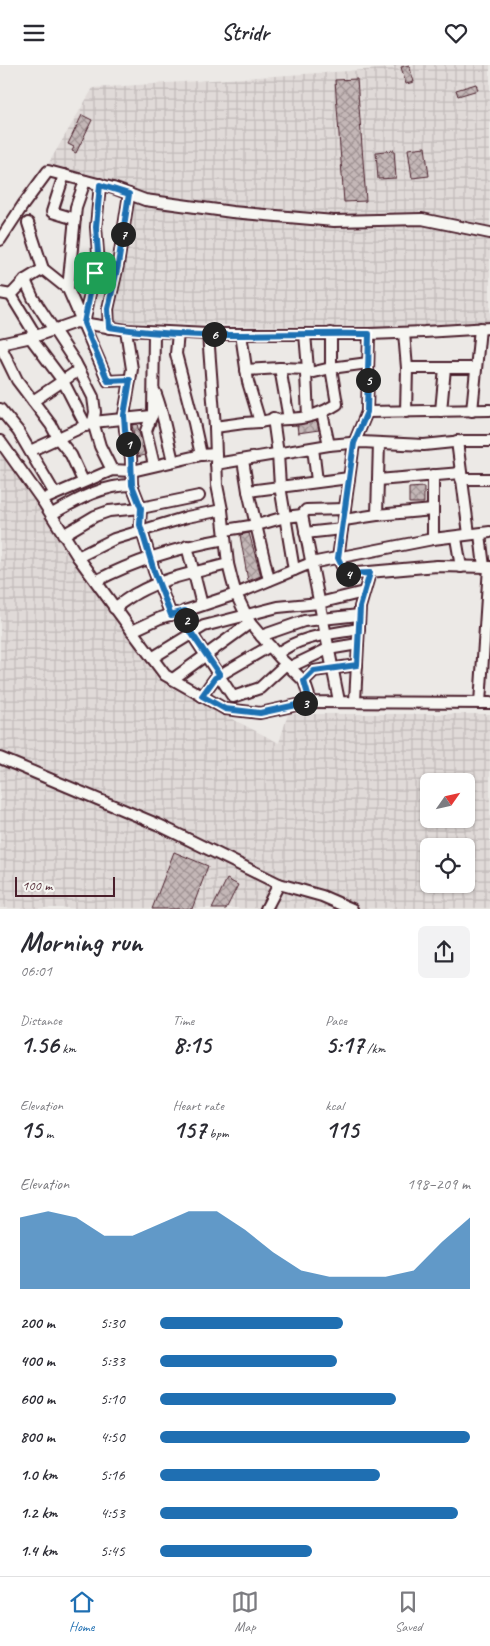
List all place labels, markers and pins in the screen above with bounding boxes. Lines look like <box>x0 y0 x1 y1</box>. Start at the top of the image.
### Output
pin: 7 <box>110 221 136 247</box>
pin <box>74 252 116 294</box>
pin: 6 <box>202 321 226 347</box>
pin: 5 <box>356 367 380 393</box>
pin: 1 <box>116 431 140 457</box>
pin: 4 <box>336 561 360 587</box>
pin: 2 <box>174 607 198 633</box>
pin: 3 <box>292 691 318 715</box>

